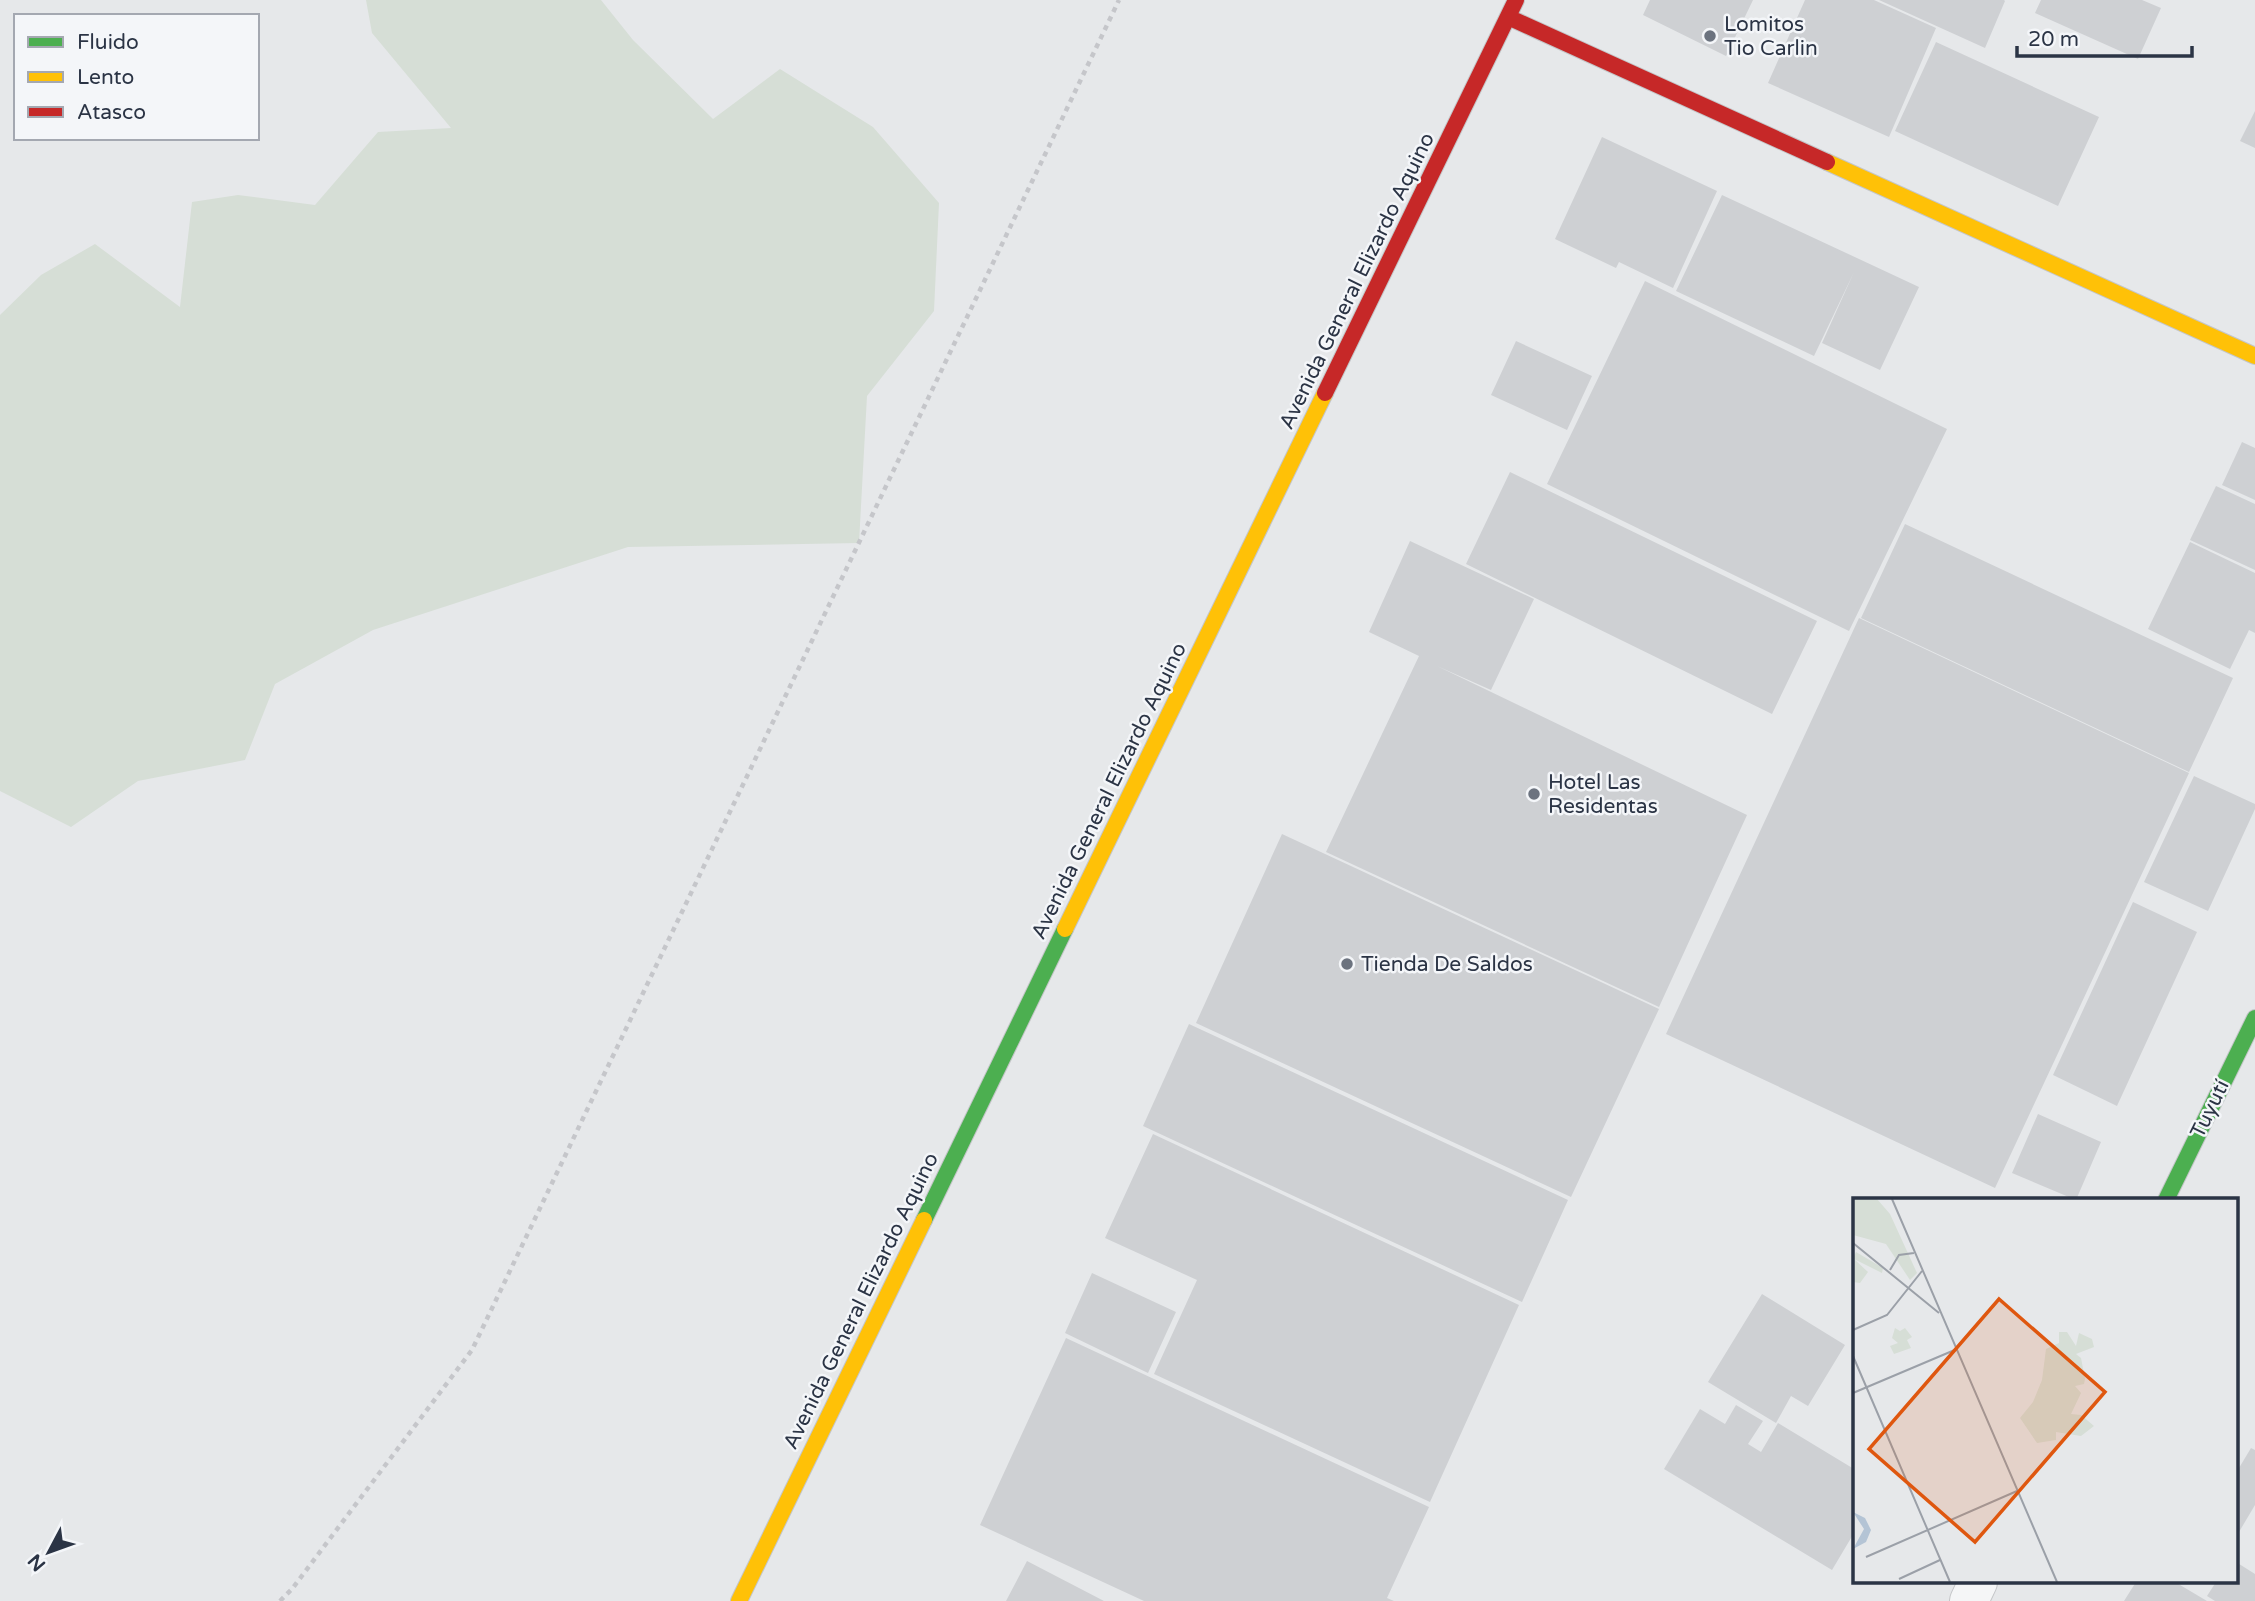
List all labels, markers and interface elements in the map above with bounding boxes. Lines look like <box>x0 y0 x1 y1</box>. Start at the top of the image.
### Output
place label: Lomitos Tio Carlin <box>1724 12 1818 61</box>
legend <box>14 14 259 140</box>
scale bar <box>2017 14 2192 58</box>
text: 20 m <box>2028 27 2079 52</box>
marker: Lomitos Tio Carlin <box>1702 28 1718 44</box>
text: Fluido <box>77 30 139 55</box>
text: Lento <box>77 65 134 90</box>
text: Atasco <box>77 100 146 125</box>
street label: Avenida General Elizardo Aquino <box>1274 129 1440 433</box>
street label: Avenida General Elizardo Aquino <box>1026 639 1192 943</box>
place label: Hotel Las Residentas <box>1548 770 1658 819</box>
marker: Hotel Las Residentas <box>1526 786 1542 802</box>
place label: Tienda De Saldos <box>1361 952 1533 977</box>
marker: Tienda De Saldos <box>1339 956 1355 972</box>
street label: Tuyutí <box>2185 1076 2235 1142</box>
street label: Avenida General Elizardo Aquino <box>778 1149 944 1453</box>
inset map <box>1853 1198 2238 1584</box>
north arrow <box>14 1517 84 1587</box>
text: N <box>24 1550 50 1575</box>

